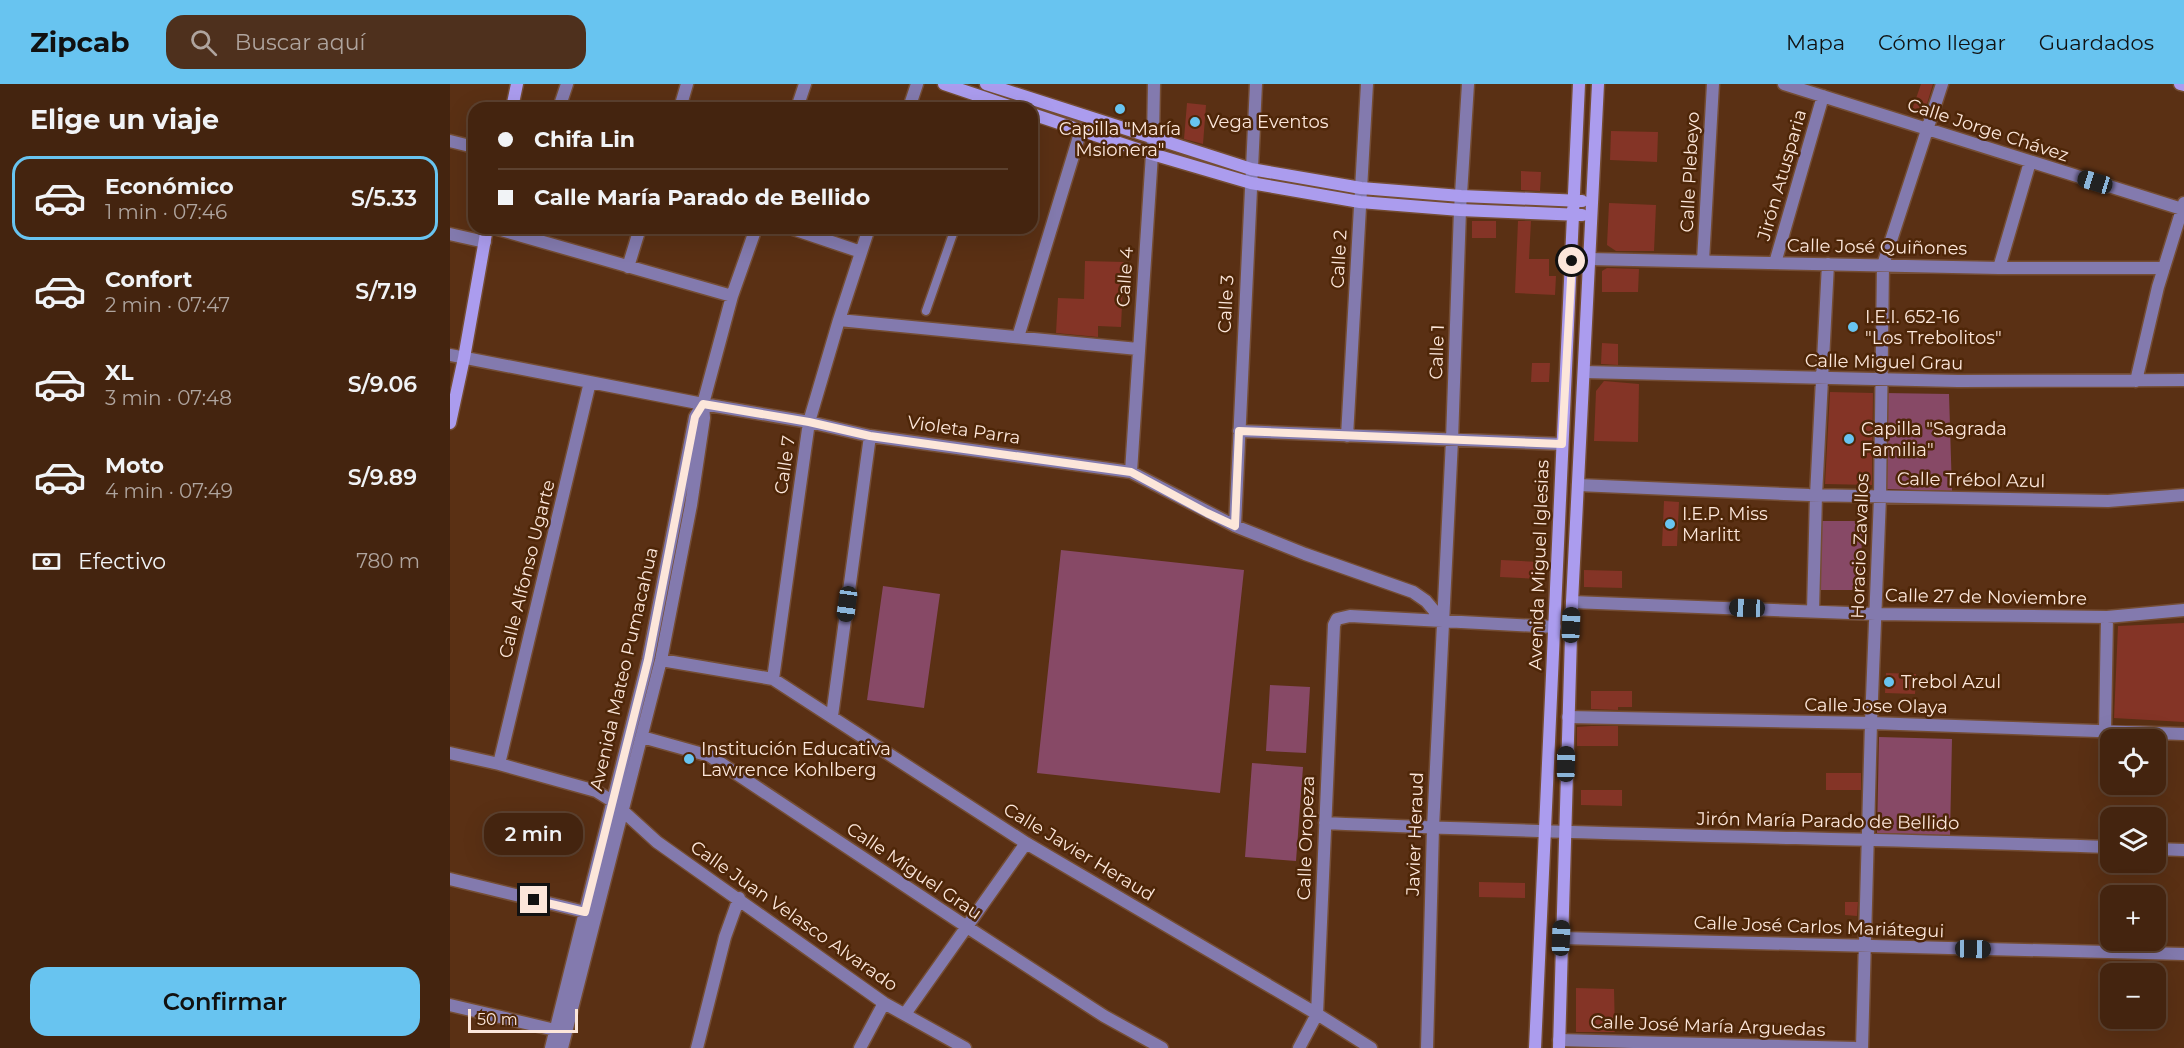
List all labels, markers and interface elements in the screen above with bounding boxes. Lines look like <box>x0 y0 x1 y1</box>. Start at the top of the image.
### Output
search box <box>166 15 586 69</box>
text: Zipcab <box>30 25 130 59</box>
icon: search <box>187 26 220 59</box>
text: Buscar aquí <box>235 29 365 56</box>
text: Mapa <box>1786 30 1845 55</box>
text: Cómo llegar <box>1878 30 2006 55</box>
text: Guardados <box>2039 30 2154 55</box>
street label: Calle Jorge Chávez <box>1904 93 2072 167</box>
marker: Capilla "María Msionera" <box>1113 102 1127 116</box>
text: Elige un viaje <box>30 103 219 136</box>
street label: Jirón Atusparia <box>1752 107 1811 244</box>
place label: Vega Eventos <box>1207 111 1329 133</box>
street label: Calle Plebeyo <box>1676 111 1704 233</box>
marker: Vega Eventos <box>1188 115 1202 129</box>
place label: Capilla "María Msionera" <box>1059 118 1181 161</box>
text: Chifa Lin <box>534 126 635 153</box>
car <box>2075 168 2115 196</box>
icon: car <box>33 171 87 225</box>
text: Económico <box>105 173 234 200</box>
text: Calle María Parado de Bellido <box>534 184 870 211</box>
text: S/5.33 <box>351 185 417 212</box>
text: 1 min · 07:46 <box>105 200 227 224</box>
street label: Calle 2 <box>1326 229 1352 289</box>
street label: Calle José Quiñones <box>1787 234 1968 260</box>
street label: Calle 4 <box>1112 246 1138 308</box>
route start <box>1558 247 1585 274</box>
icon: car <box>33 264 87 318</box>
text: Confort <box>105 266 192 293</box>
street label: Calle 3 <box>1213 274 1239 334</box>
text: S/7.19 <box>355 278 417 305</box>
text: 2 min · 07:47 <box>105 293 230 317</box>
place label: I.E.I. 652-16 "Los Trebolitos" <box>1865 306 2002 349</box>
marker: I.E.I. 652-16 "Los Trebolitos" <box>1846 320 1860 334</box>
street label: Calle 1 <box>1425 324 1449 380</box>
street label: Calle Miguel Grau <box>1805 350 1963 374</box>
icon: car <box>33 357 87 411</box>
text: XL <box>105 359 134 386</box>
text: S/9.06 <box>348 371 417 398</box>
text: 3 min · 07:48 <box>105 386 232 410</box>
street label: Violeta Parra <box>906 411 1022 449</box>
place label: Capilla "Sagrada Familia" <box>1861 418 2007 461</box>
marker: Capilla "Sagrada Familia" <box>1842 432 1856 446</box>
street label: Calle 7 <box>770 434 800 496</box>
icon: car <box>33 450 87 504</box>
text: Moto <box>105 452 164 479</box>
street label: Avenida Miguel Iglesias <box>1524 459 1554 671</box>
text: S/9.89 <box>348 464 417 491</box>
street label: Calle Trébol Azul <box>1897 468 2045 492</box>
street label: Horacio Zavallos <box>1846 473 1874 619</box>
street label: Calle Alfonso Ugarte <box>494 477 560 660</box>
text: 4 min · 07:49 <box>105 479 233 503</box>
place label: I.E.P. Miss Marlitt <box>1682 503 1768 546</box>
marker: I.E.P. Miss Marlitt <box>1663 517 1677 531</box>
icon: cash <box>30 545 63 578</box>
street label: Avenida Mateo Pumacahua <box>585 545 663 793</box>
text: Efectivo <box>78 548 166 575</box>
text: 780 m <box>356 549 420 573</box>
street label: Calle 27 de Noviembre <box>1885 584 2087 610</box>
car <box>836 585 858 623</box>
car <box>1729 598 1765 618</box>
car <box>1561 607 1581 643</box>
place label: Trebol Azul <box>1901 671 2001 693</box>
marker: Trebol Azul <box>1882 675 1896 689</box>
street label: Calle Jose Olaya <box>1804 694 1948 718</box>
map controls <box>2100 729 2166 1029</box>
button: locate <box>2100 729 2166 795</box>
place label: Institución Educativa Lawrence Kohlberg <box>701 738 891 781</box>
car <box>1557 746 1575 782</box>
marker: Institución Educativa Lawrence Kohlberg <box>682 752 696 766</box>
street label: Javier Heraud <box>1402 772 1428 897</box>
street label: Calle Oropeza <box>1293 775 1319 901</box>
street label: Calle Javier Heraud <box>999 798 1159 906</box>
button: layers <box>2100 807 2166 873</box>
street label: Jirón María Parado de Bellido <box>1695 808 1960 834</box>
callout: 2 min <box>484 813 584 855</box>
street label: Calle Miguel Grau <box>842 818 986 924</box>
text: 2 min <box>505 822 562 846</box>
street label: Calle Juan Velasco Alvarado <box>686 836 902 996</box>
button: + <box>2100 885 2166 951</box>
route end <box>520 886 547 913</box>
street label: Calle José Carlos Mariátegui <box>1693 912 1945 942</box>
car <box>1551 920 1571 956</box>
car <box>1955 940 1991 958</box>
button: − <box>2100 963 2166 1029</box>
button: Confirmar <box>30 967 420 1036</box>
scale bar <box>468 1006 578 1034</box>
text: 50 m <box>477 1010 518 1029</box>
street label: Calle José María Arguedas <box>1590 1011 1826 1041</box>

